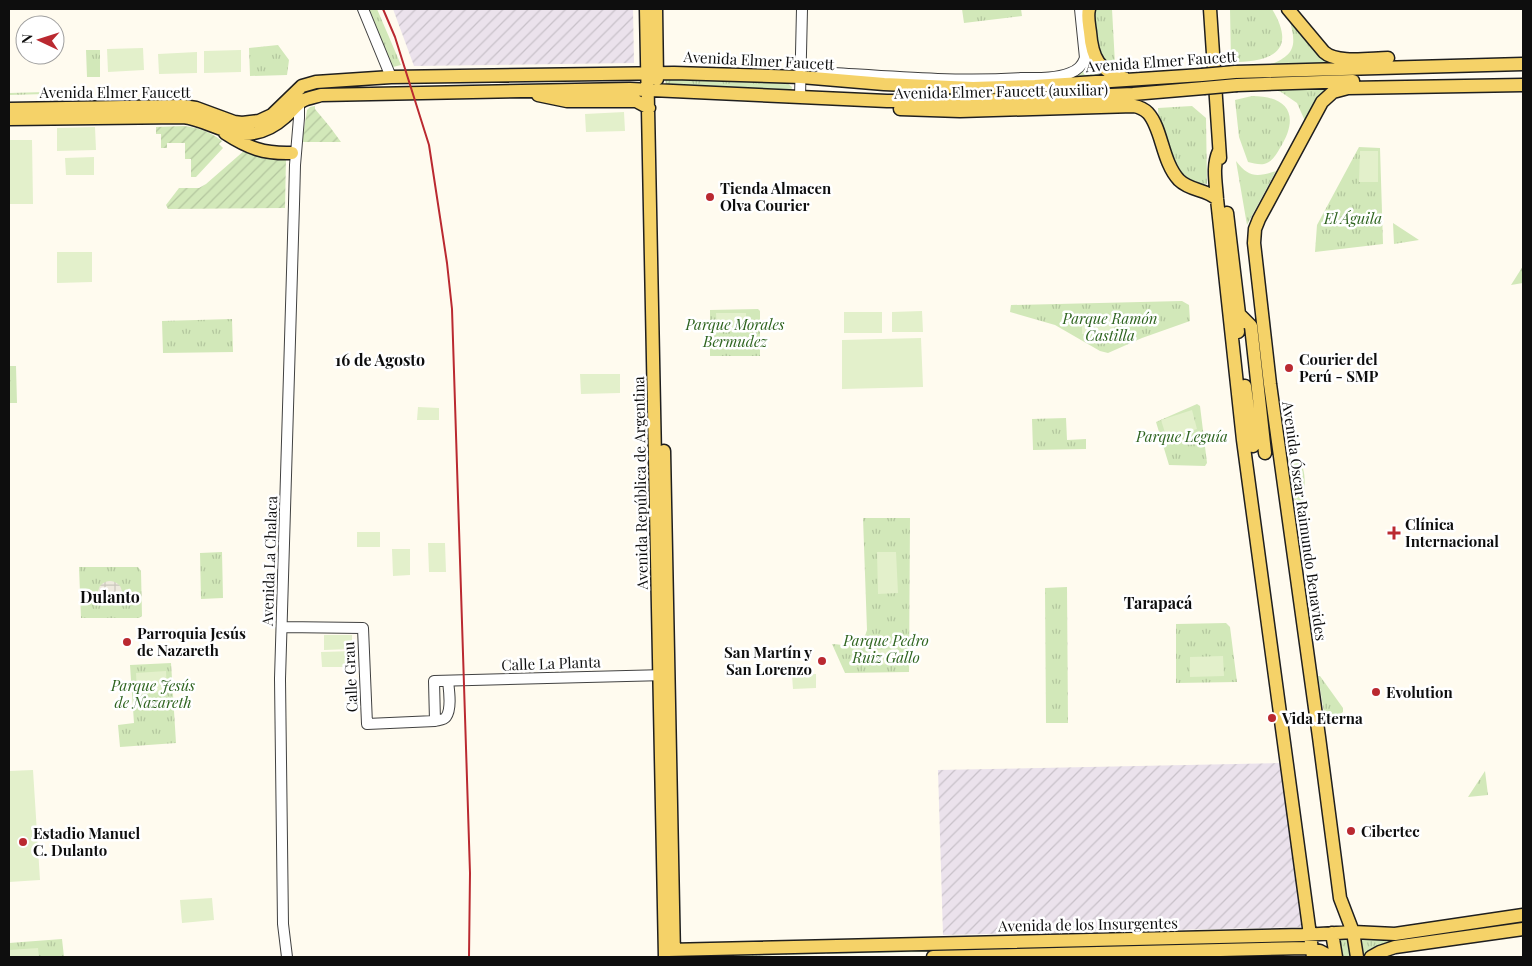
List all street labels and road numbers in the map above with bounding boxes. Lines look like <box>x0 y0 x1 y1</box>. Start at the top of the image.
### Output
street label: Avenida Elmer Faucett <box>682 46 836 74</box>
street label: Avenida Elmer Faucett <box>1084 46 1238 76</box>
street label: Avenida Elmer Faucett (auxiliar) <box>893 79 1108 103</box>
street label: Avenida Elmer Faucett <box>38 82 191 102</box>
street label: Avenida República de Argentina <box>628 376 652 591</box>
street label: Avenida Óscar Raimundo Benavides <box>1278 399 1332 642</box>
street label: Avenida La Chalaca <box>257 495 281 627</box>
street label: Calle Grau <box>338 641 362 713</box>
street label: Calle La Planta <box>501 651 602 675</box>
street label: Avenida de los Insurgentes <box>997 912 1178 936</box>

